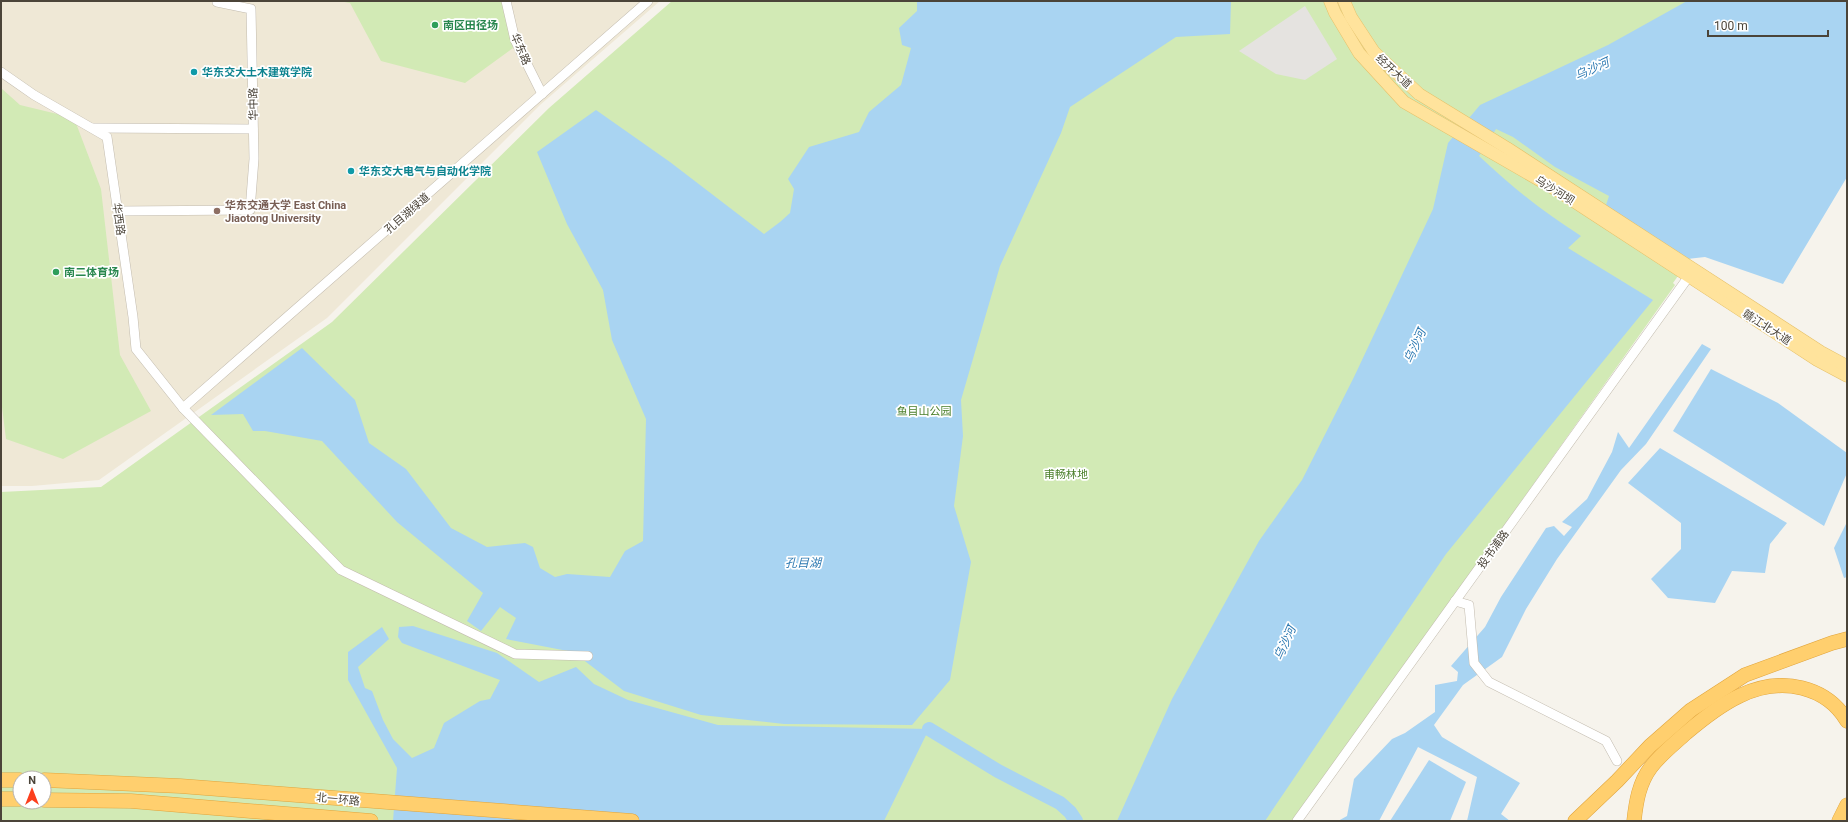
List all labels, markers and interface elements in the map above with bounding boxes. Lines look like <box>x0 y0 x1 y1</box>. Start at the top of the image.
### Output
scale bar <box>1708 12 1828 38</box>
place label: 南区田径场 <box>443 19 498 32</box>
text: 100 m <box>1714 19 1748 33</box>
marker: 南区田径场 <box>430 20 440 30</box>
street label: 华东路 <box>508 31 533 67</box>
street label: 经开大道 <box>1373 52 1414 91</box>
water label: 乌沙河 <box>1573 54 1613 83</box>
place label: 华东交大土木建筑学院 <box>202 66 312 79</box>
marker: 华东交大土木建筑学院 <box>189 67 199 77</box>
street label: 华中路 <box>247 87 260 121</box>
place label: 华东交大电气与自动化学院 <box>359 165 491 178</box>
marker: 华东交大电气与自动化学院 <box>346 166 356 176</box>
street label: 乌沙河坝 <box>1533 173 1577 208</box>
street label: 孔目湖绿道 <box>382 190 432 236</box>
place label: 华东交通大学 East China Jiaotong University <box>225 199 346 225</box>
street label: 华西路 <box>110 202 127 236</box>
marker: 华东交通大学 East China Jiaotong University <box>212 206 222 216</box>
place label: 南二体育场 <box>64 266 119 279</box>
marker: 南二体育场 <box>51 267 61 277</box>
street label: 赣江北大道 <box>1740 307 1793 348</box>
water label: 乌沙河 <box>1401 325 1430 365</box>
park label: 鱼目山公园 <box>897 405 952 418</box>
park label: 甫畅林地 <box>1044 468 1088 481</box>
street label: 投书浦路 <box>1475 528 1512 571</box>
water label: 孔目湖 <box>785 556 823 570</box>
water label: 乌沙河 <box>1271 622 1300 662</box>
north arrow <box>12 770 52 810</box>
text: N <box>28 774 36 787</box>
street label: 北一环路 <box>315 791 360 808</box>

